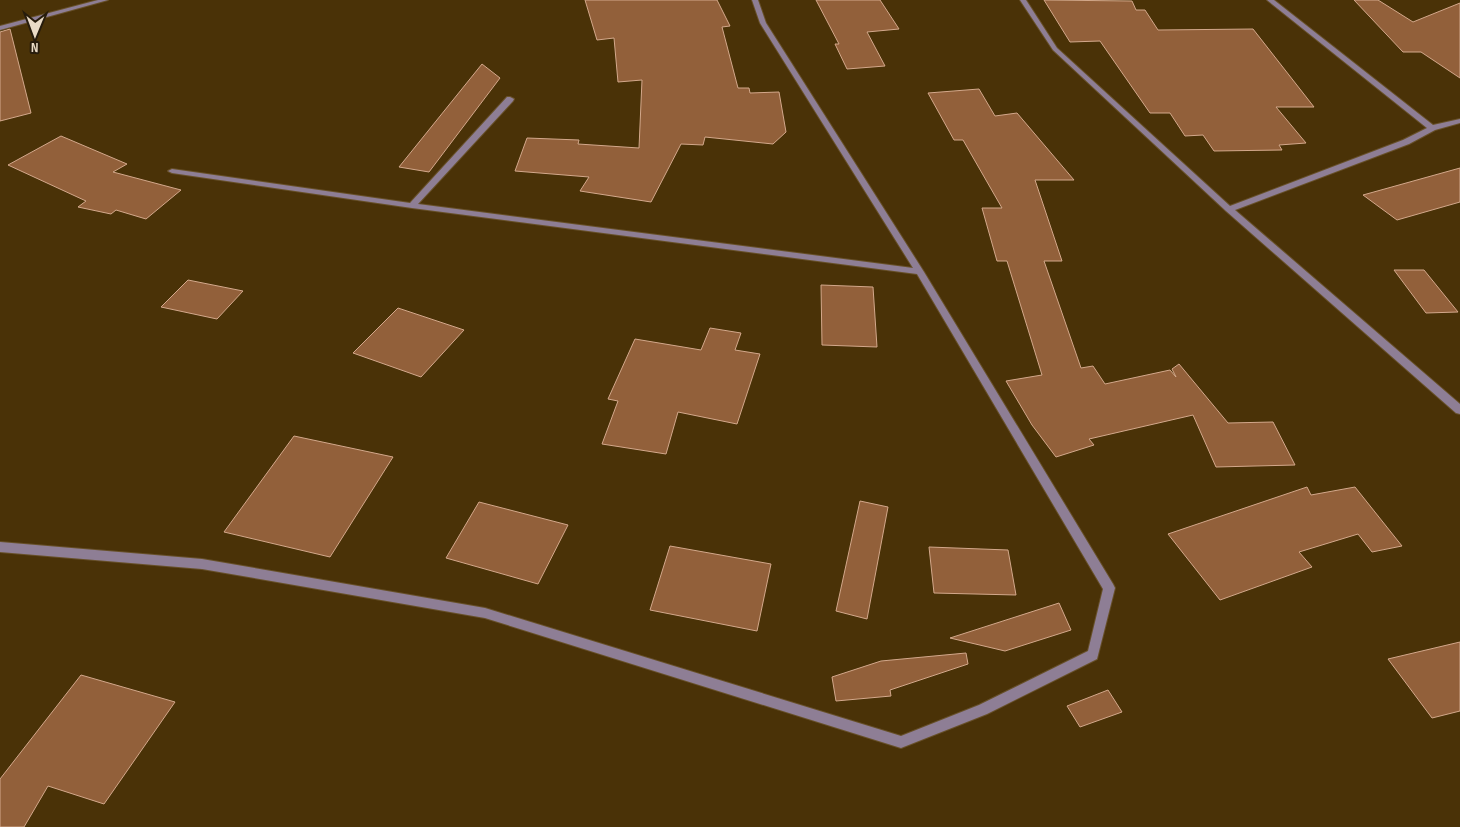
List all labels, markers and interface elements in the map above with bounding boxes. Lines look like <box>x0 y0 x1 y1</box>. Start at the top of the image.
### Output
north arrow <box>10 10 60 60</box>
text: N <box>31 39 39 56</box>

